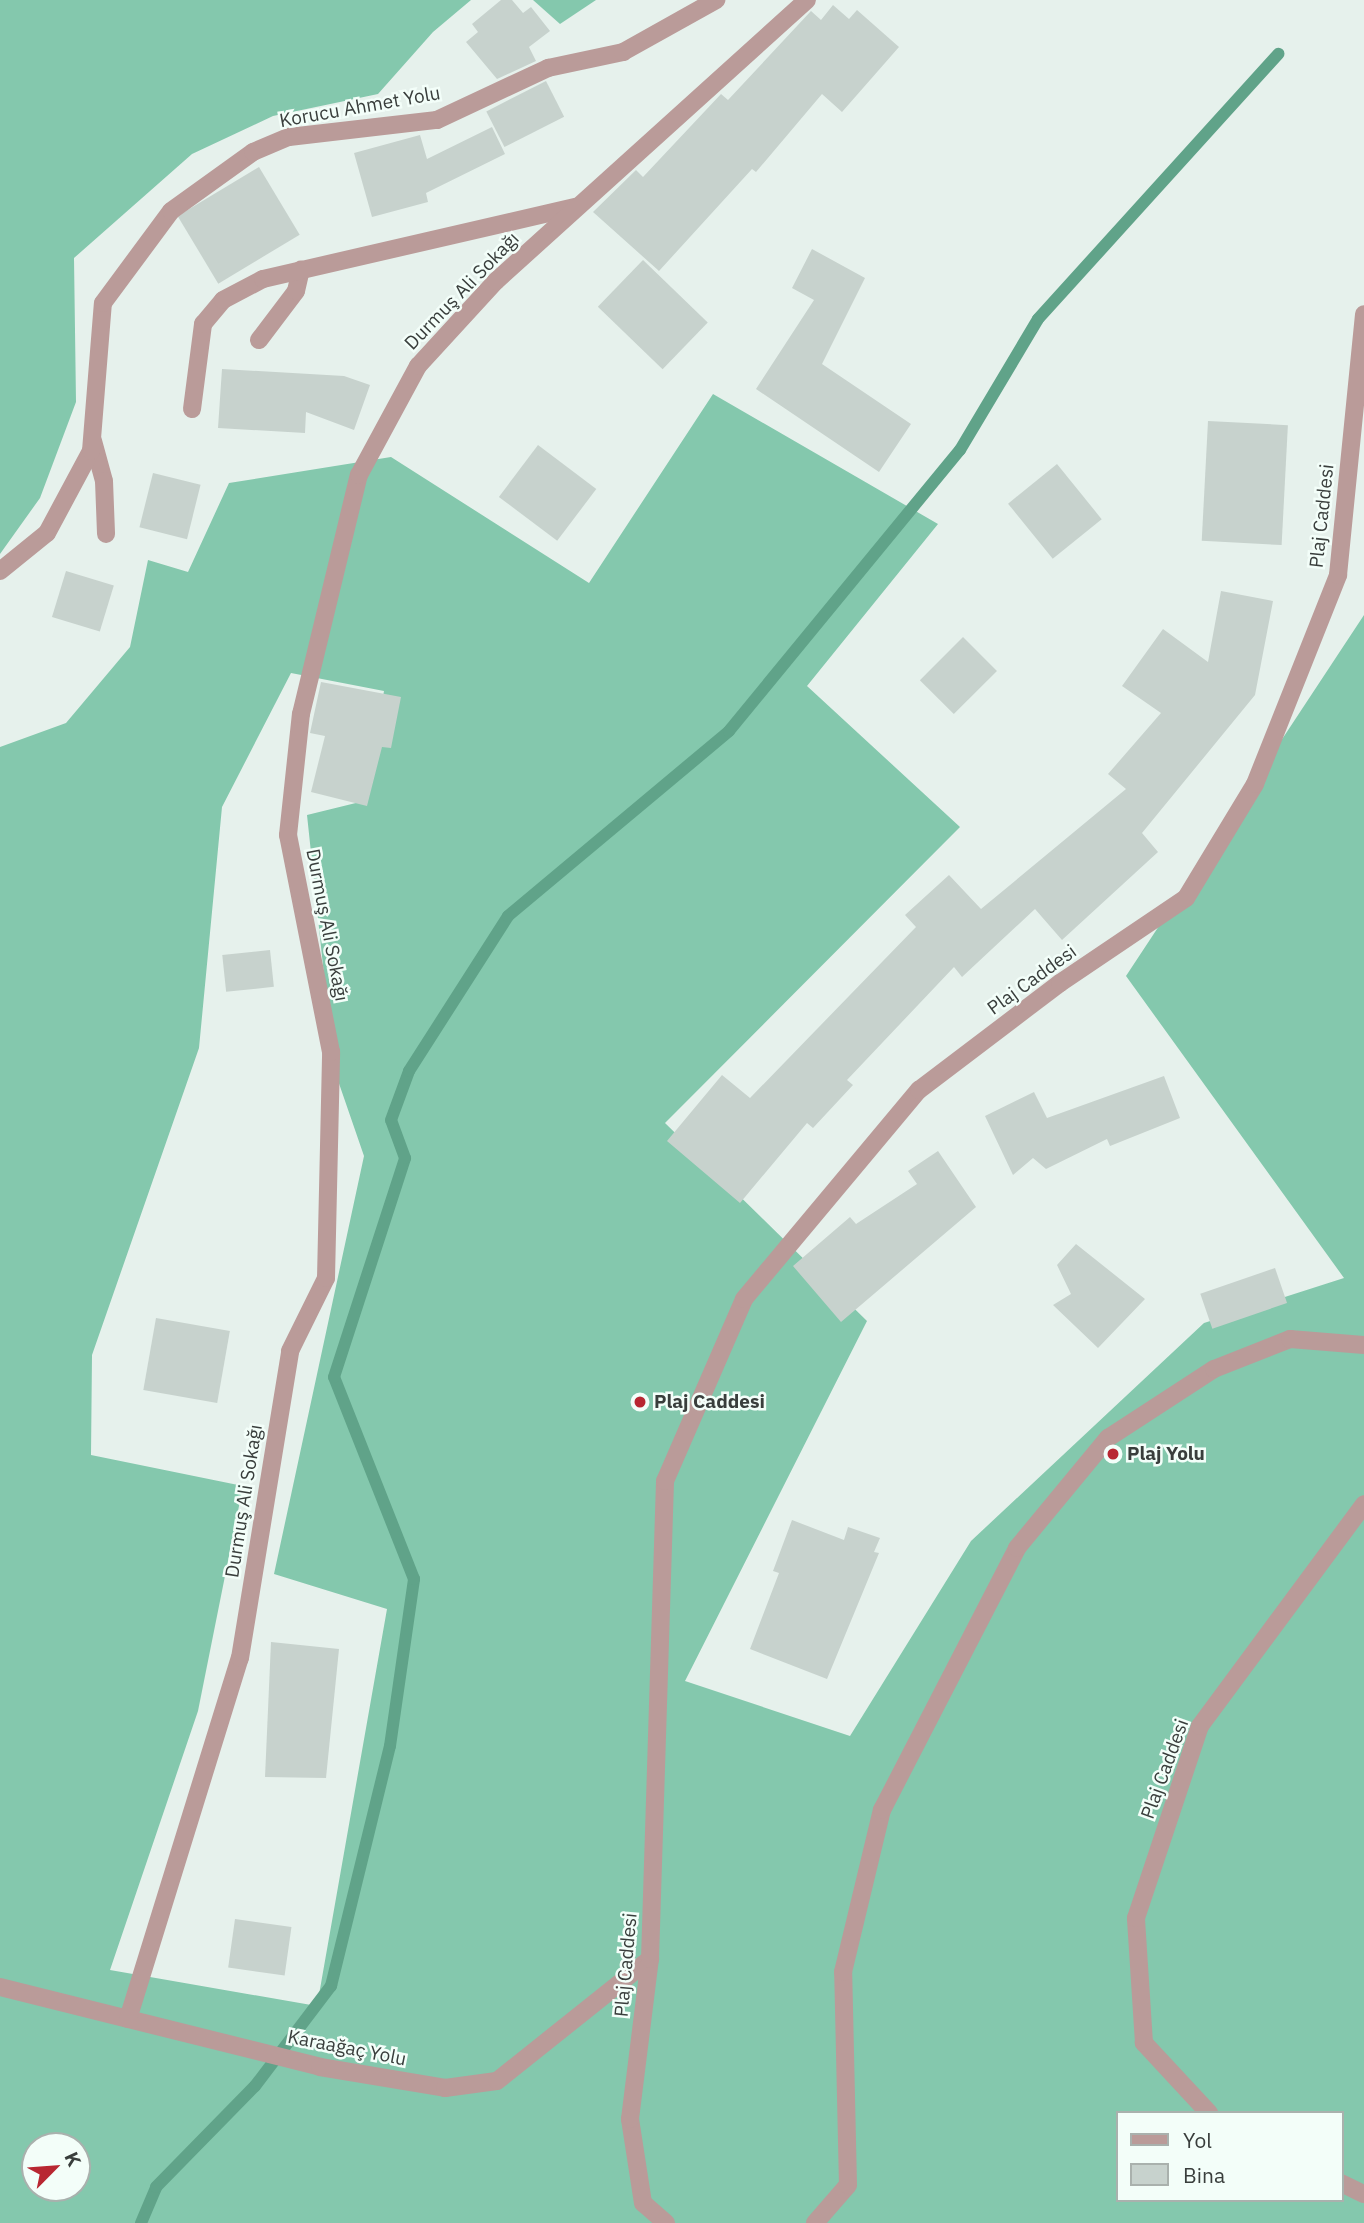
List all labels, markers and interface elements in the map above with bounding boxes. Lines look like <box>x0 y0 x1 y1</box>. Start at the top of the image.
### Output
street label: Korucu Ahmet Yolu <box>278 82 442 132</box>
street label: Durmuş Ali Sokağı <box>400 227 524 355</box>
street label: Plaj Caddesi <box>1305 463 1339 569</box>
street label: Durmuş Ali Sokağı <box>301 847 353 1003</box>
street label: Plaj Caddesi <box>983 940 1081 1020</box>
place label: Plaj Caddesi <box>654 1391 765 1413</box>
marker: Plaj Caddesi <box>632 1394 648 1410</box>
street label: Durmuş Ali Sokağı <box>221 1423 267 1579</box>
place label: Plaj Yolu <box>1127 1443 1205 1465</box>
marker: Plaj Yolu <box>1105 1446 1121 1462</box>
street label: Plaj Caddesi <box>1136 1716 1194 1822</box>
street label: Plaj Caddesi <box>610 1912 642 2018</box>
street label: Karaağaç Yolu <box>286 2025 408 2071</box>
legend <box>1116 2111 1343 2202</box>
text: Yol <box>1183 2126 1212 2154</box>
north arrow <box>21 2132 91 2202</box>
text: K <box>60 2148 87 2170</box>
text: Bina <box>1183 2161 1225 2189</box>

